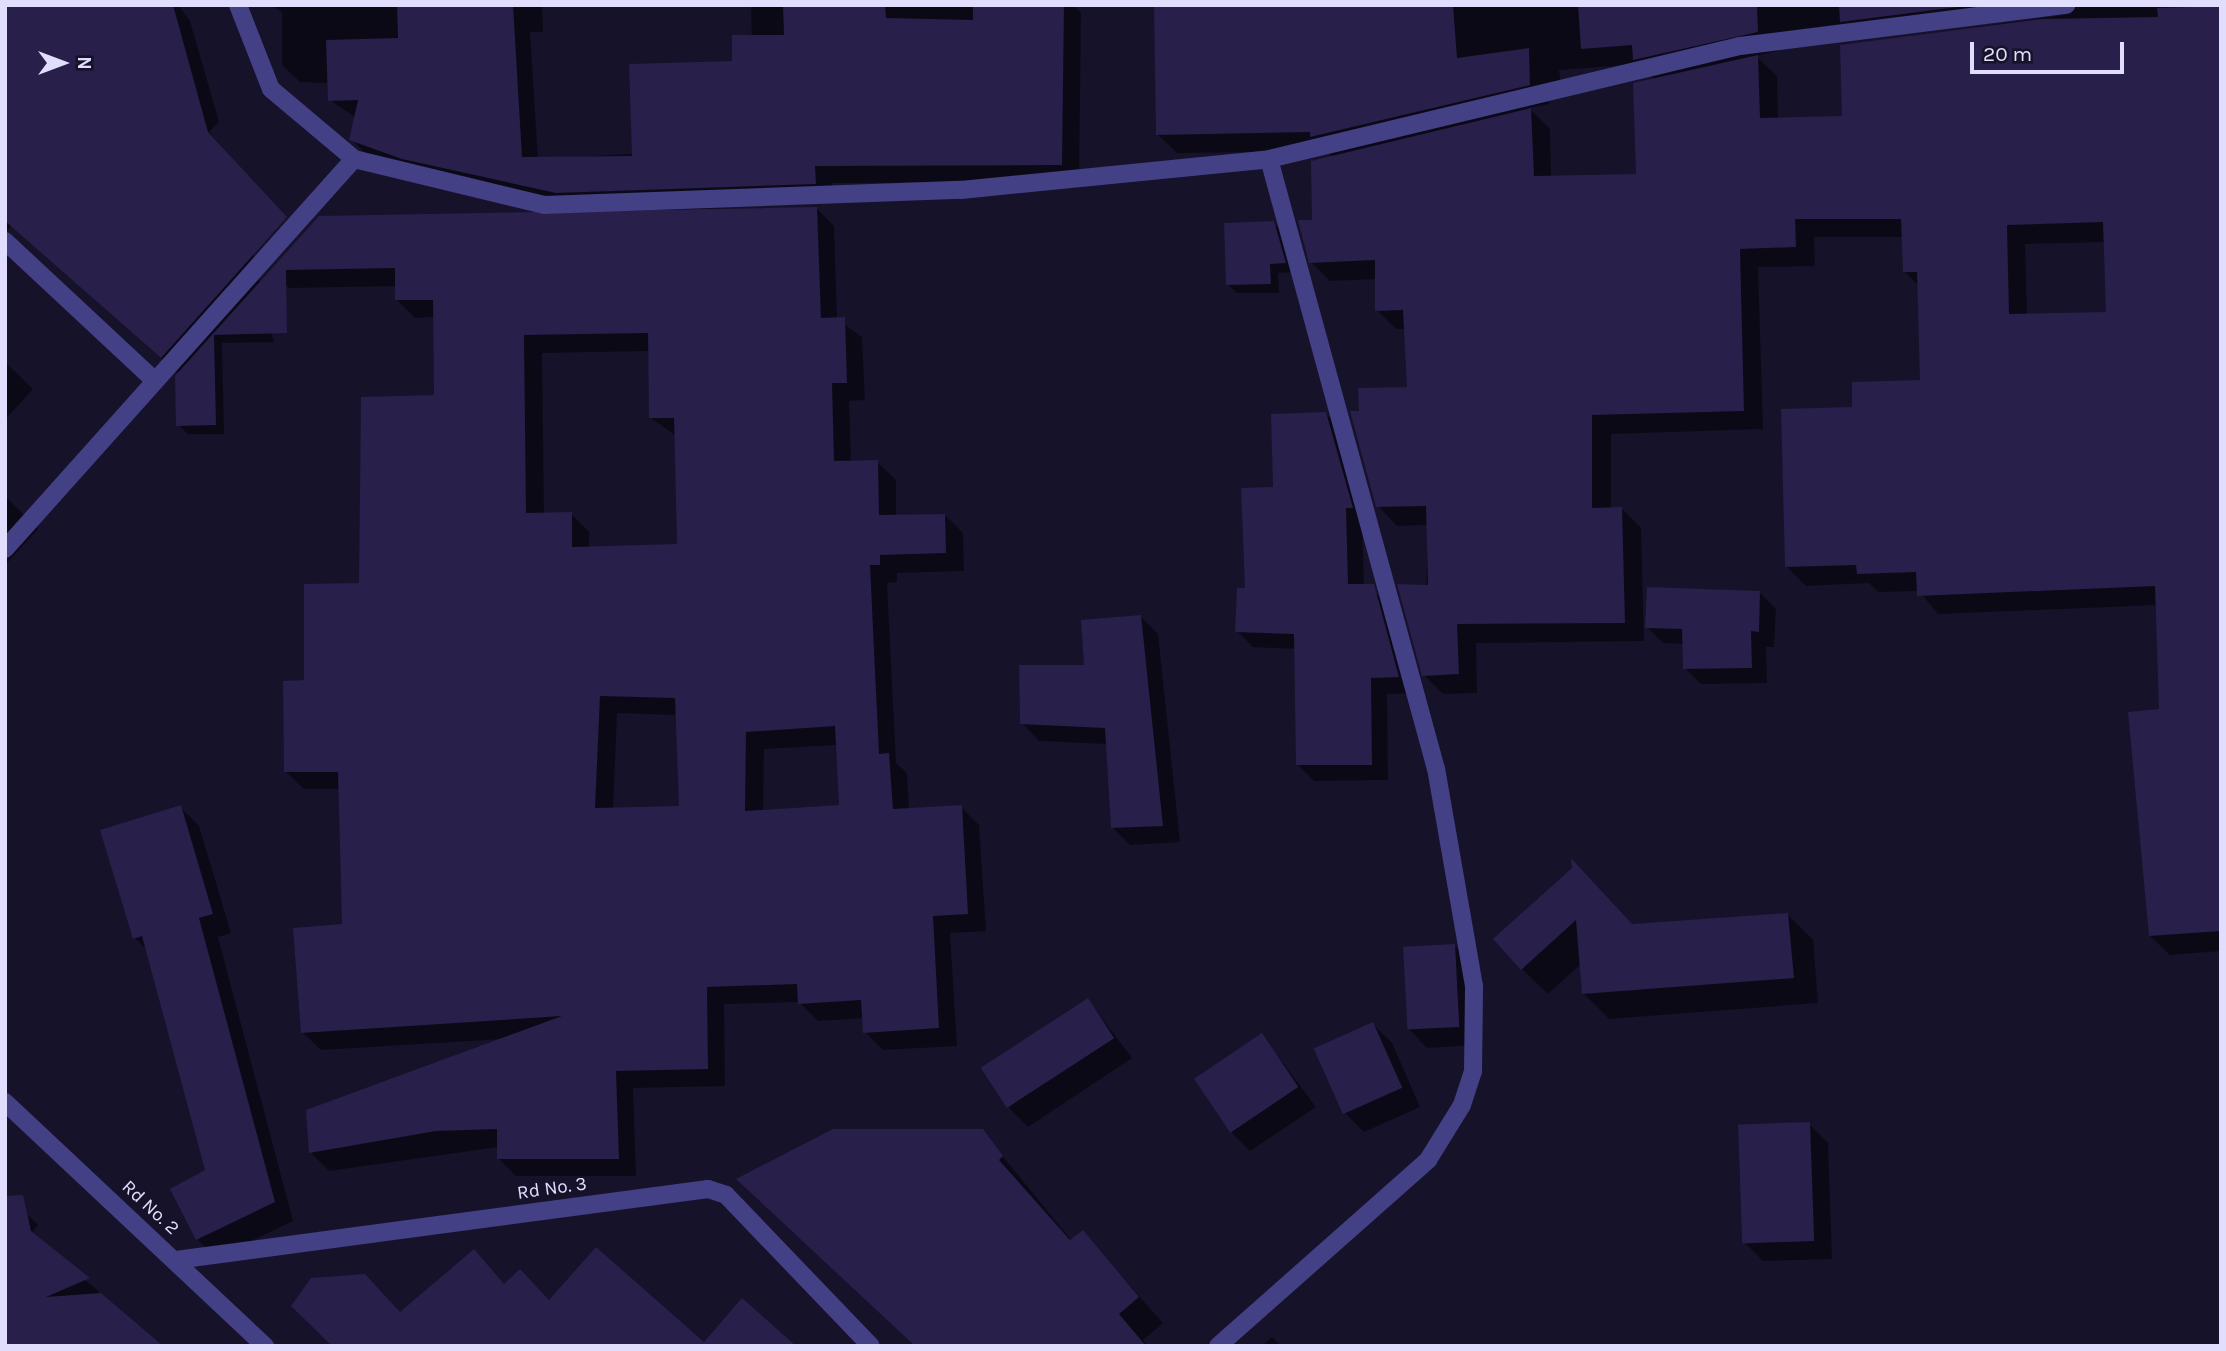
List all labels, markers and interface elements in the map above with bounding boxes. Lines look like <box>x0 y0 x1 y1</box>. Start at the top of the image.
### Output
north arrow <box>28 28 98 98</box>
scale bar <box>1974 28 2128 72</box>
text: 20 m <box>1983 42 2032 66</box>
text: N <box>73 56 95 70</box>
street label: Rd No. 3 <box>516 1173 588 1205</box>
street label: Rd No. 2 <box>117 1176 183 1240</box>

